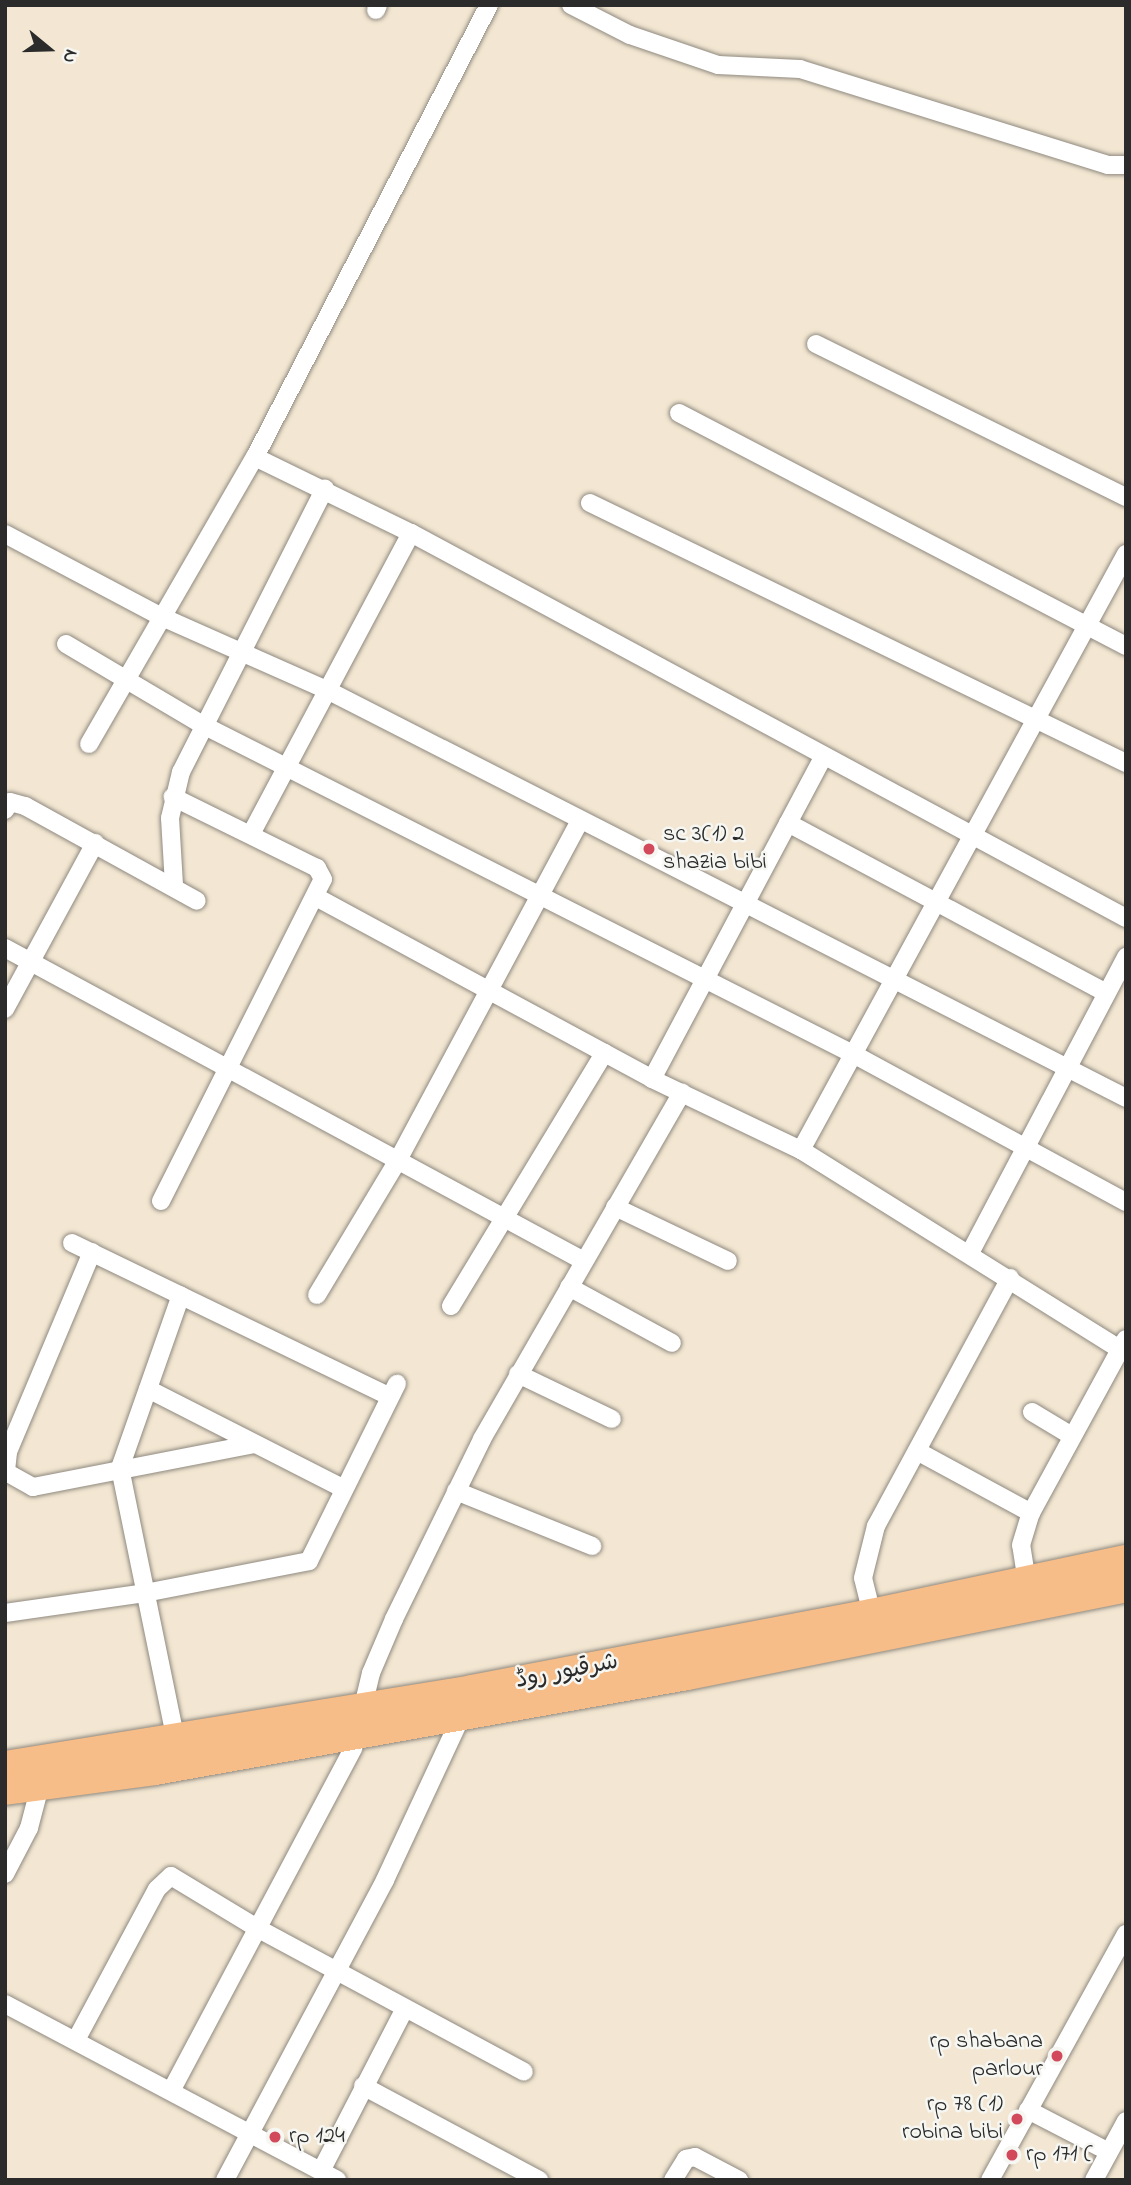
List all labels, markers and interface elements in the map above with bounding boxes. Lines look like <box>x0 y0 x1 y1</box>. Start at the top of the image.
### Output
north arrow <box>14 14 84 84</box>
text: N <box>54 46 84 66</box>
place label: sc 3(1) 2 shazia bibi <box>663 821 767 877</box>
marker: sc 3(1) 2 shazia bibi <box>641 841 657 857</box>
street label: شرقپور روڈ <box>513 1648 621 1696</box>
place label: rp shabana parlour <box>930 2028 1043 2084</box>
marker: rp shabana parlour <box>1049 2048 1065 2064</box>
place label: rp 78 (1) robina bibi <box>902 2091 1003 2147</box>
marker: rp 78 (1) robina bibi <box>1009 2111 1025 2127</box>
place label: rp 124 <box>289 2123 345 2151</box>
marker: rp 124 <box>267 2129 283 2145</box>
place label: rp 171 ( <box>1026 2141 1094 2169</box>
marker: rp 171 ( <box>1004 2147 1020 2163</box>

